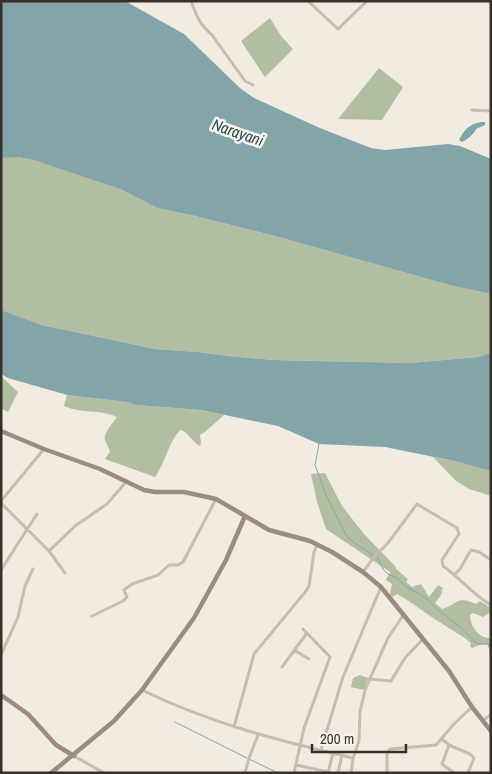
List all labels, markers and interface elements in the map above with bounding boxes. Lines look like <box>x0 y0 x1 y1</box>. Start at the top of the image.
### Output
water label: Narayani <box>209 113 267 151</box>
scale bar <box>312 722 406 754</box>
text: 200 m <box>320 728 354 749</box>

